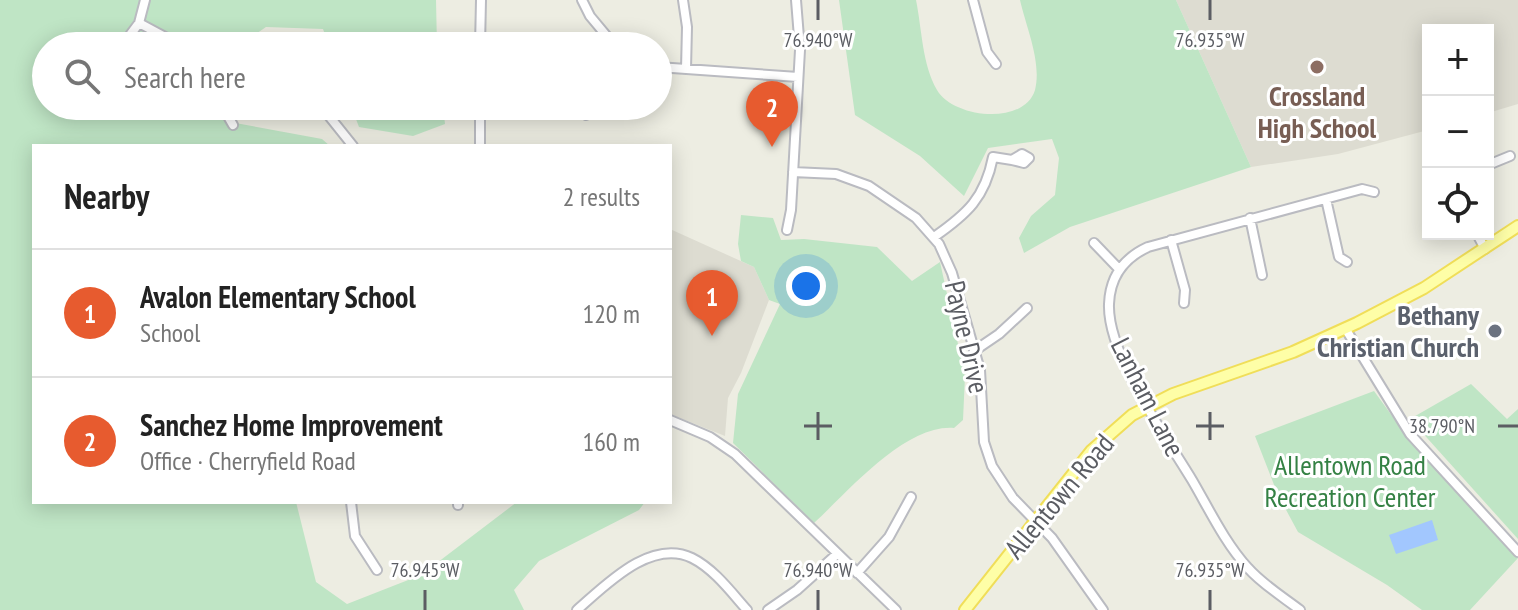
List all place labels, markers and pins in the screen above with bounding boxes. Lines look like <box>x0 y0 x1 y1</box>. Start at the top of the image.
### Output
marker: Crossland High School <box>1308 58 1326 76</box>
place label: Crossland High School <box>1258 77 1376 146</box>
pin: 2 <box>746 81 798 147</box>
pin: 1 <box>686 270 738 336</box>
place label: Bethany Christian Church <box>1317 296 1480 365</box>
marker: Bethany Christian Church <box>1486 322 1504 340</box>

